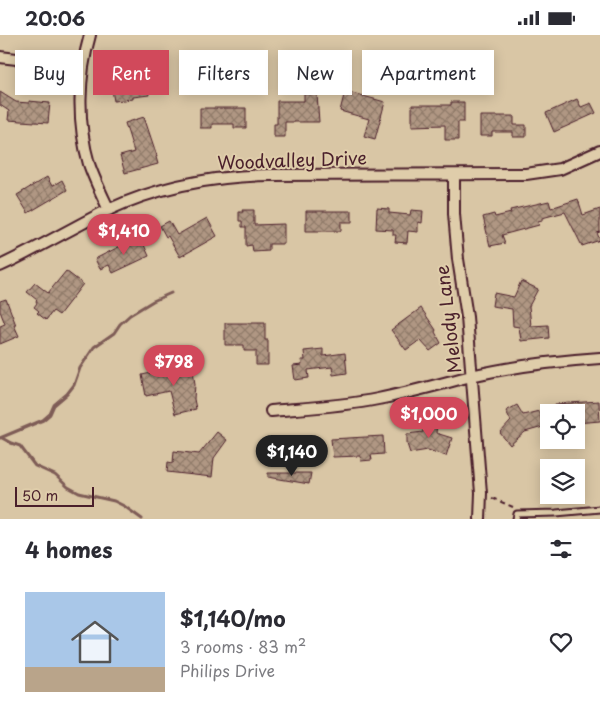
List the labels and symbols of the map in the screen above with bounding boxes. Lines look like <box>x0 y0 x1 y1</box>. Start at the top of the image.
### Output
street label: Woodvalley Drive <box>217 143 367 176</box>
pin: $1,410 <box>83 213 165 256</box>
street label: Melody Lane <box>427 263 468 375</box>
pin: $798 <box>144 345 204 387</box>
pin: $1,000 <box>388 397 470 439</box>
pin: $1,140 <box>251 435 333 477</box>
scale bar <box>15 484 94 507</box>

